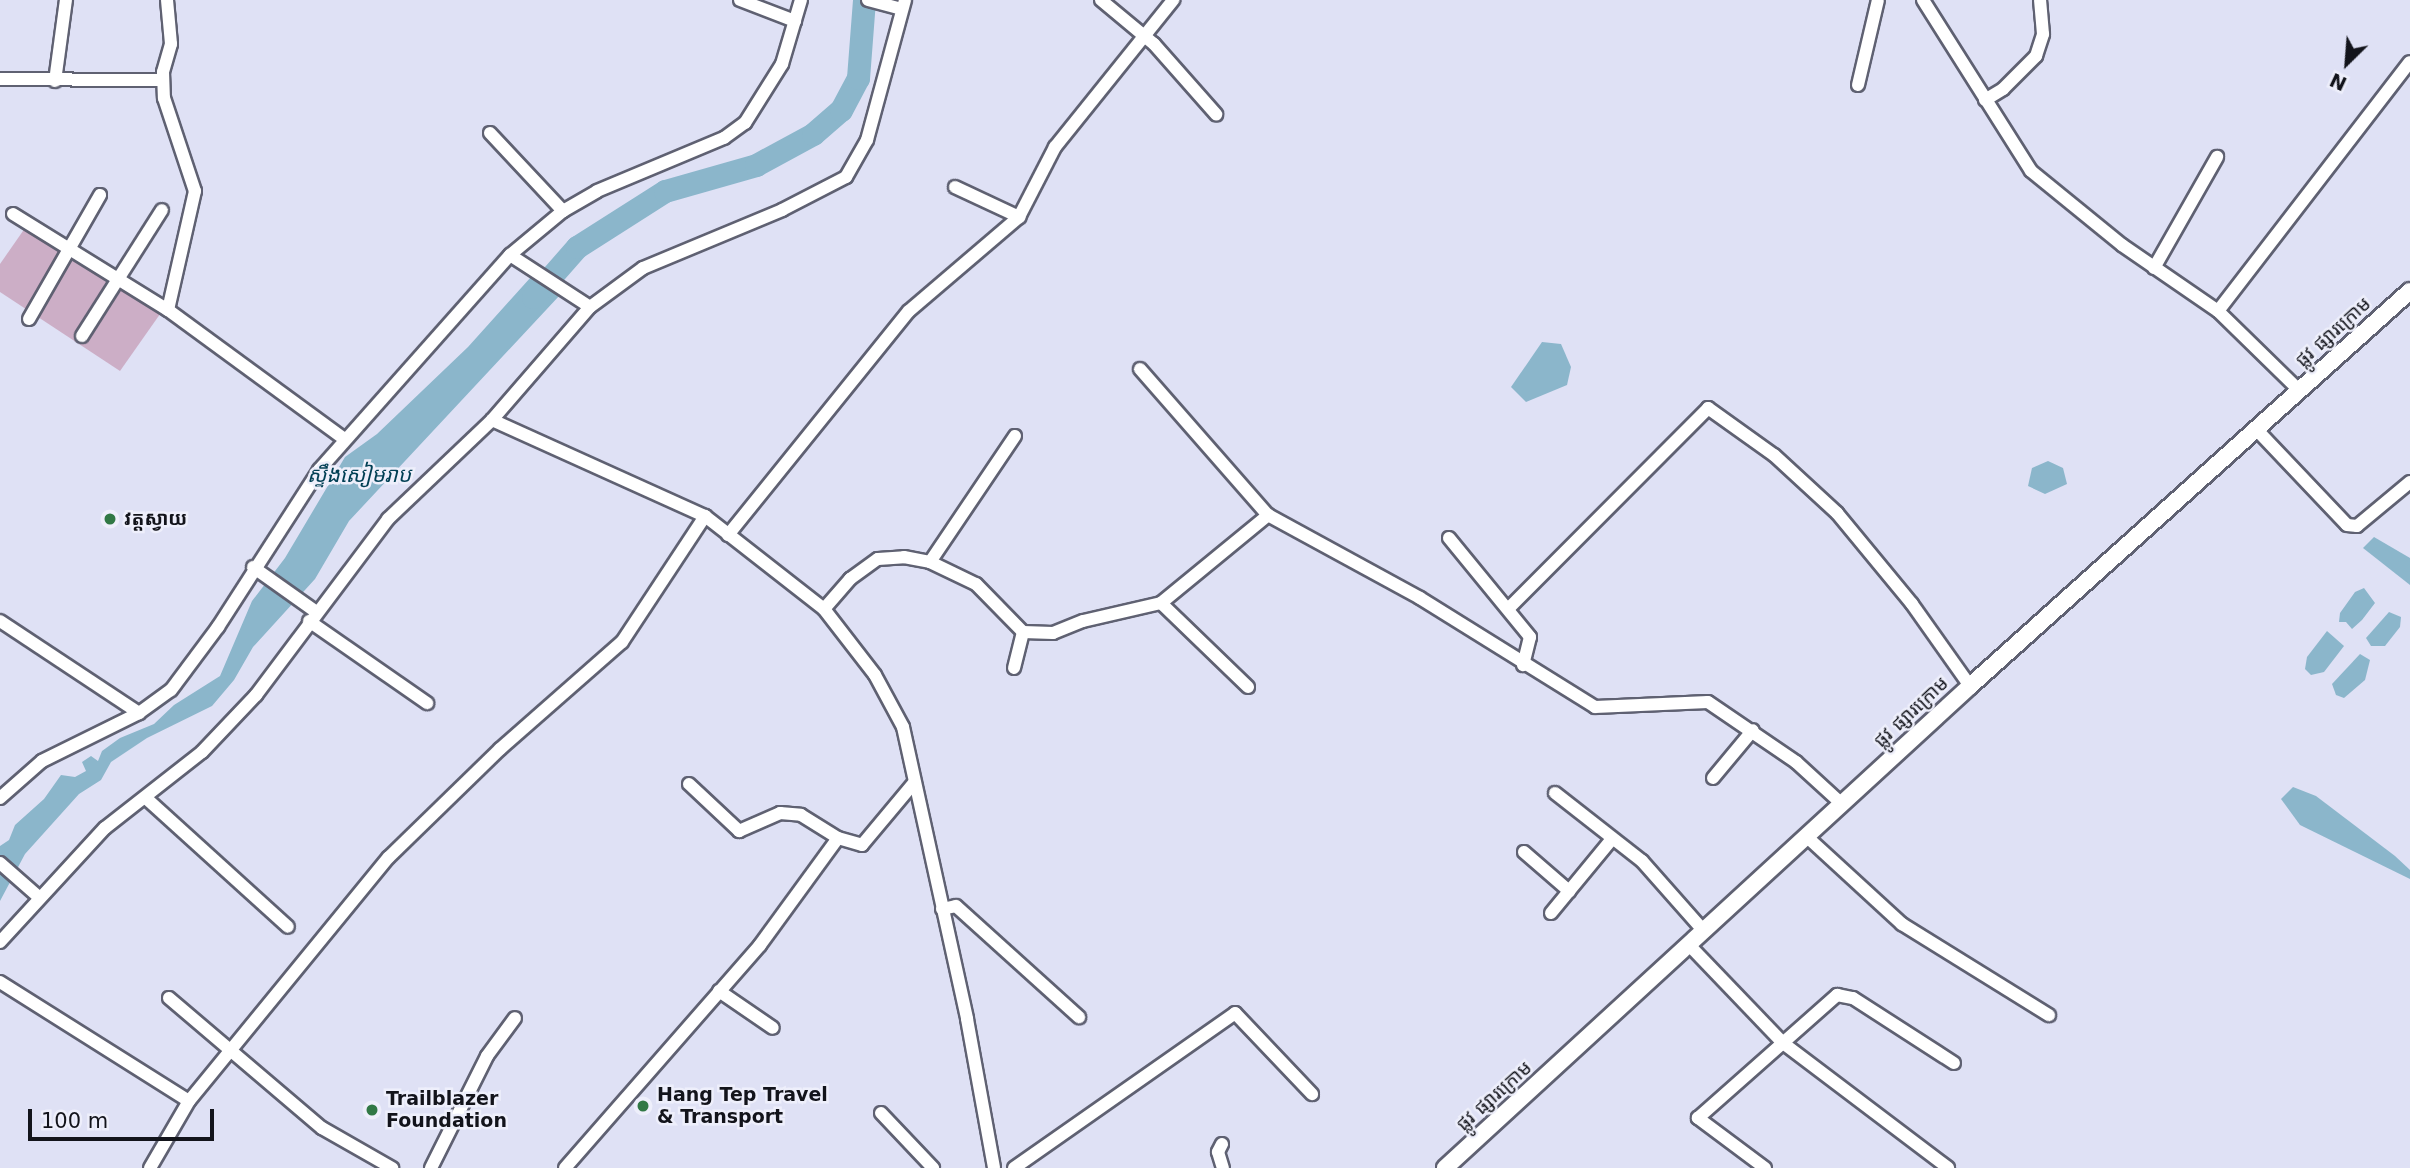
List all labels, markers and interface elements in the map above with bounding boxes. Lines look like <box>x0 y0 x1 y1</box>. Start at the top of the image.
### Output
north arrow <box>2312 28 2382 98</box>
text: N <box>2326 69 2350 95</box>
street label: ផ្លូវ ផ្សារក្រោម <box>2291 292 2375 372</box>
water label: ស្ទឹងសៀមរាប <box>307 462 411 488</box>
place label: វត្តស្វាយ <box>124 508 187 530</box>
marker: វត្តស្វាយ <box>102 511 118 527</box>
street label: ផ្លូវ ផ្សារក្រោម <box>1869 672 1953 752</box>
street label: ផ្លូវ ផ្សារក្រោម <box>1452 1056 1536 1136</box>
place label: Hang Tep Travel & Transport <box>657 1084 828 1128</box>
place label: Trailblazer Foundation <box>386 1088 507 1132</box>
scale bar <box>32 1094 217 1138</box>
marker: Hang Tep Travel & Transport <box>635 1098 651 1114</box>
marker: Trailblazer Foundation <box>364 1102 380 1118</box>
text: 100 m <box>41 1109 108 1133</box>

